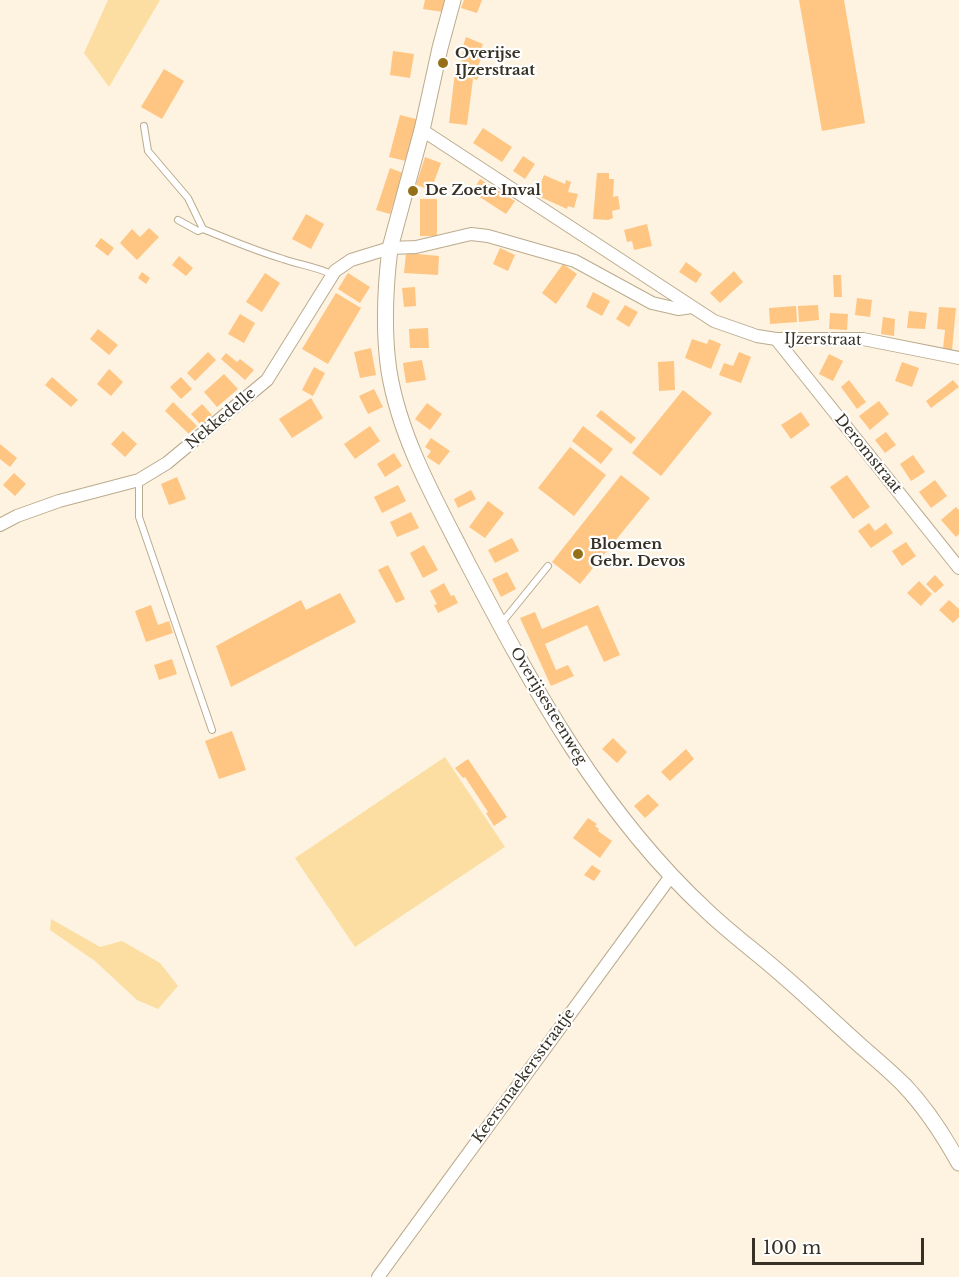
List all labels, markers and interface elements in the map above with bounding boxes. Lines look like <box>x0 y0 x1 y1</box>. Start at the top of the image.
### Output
place label: Overijse IJzerstraat <box>455 45 535 80</box>
marker: Overijse IJzerstraat <box>436 56 450 70</box>
place label: De Zoete Inval <box>425 182 541 200</box>
marker: De Zoete Inval <box>406 184 420 198</box>
street label: IJzerstraat <box>784 330 862 350</box>
street label: Nekkedelle <box>183 385 259 453</box>
street label: Deromstraat <box>831 411 905 497</box>
place label: Bloemen Gebr. Devos <box>590 536 685 571</box>
marker: Bloemen Gebr. Devos <box>571 547 585 561</box>
street label: Overijsesteenweg <box>506 644 590 768</box>
street label: Keersmaekersstraatje <box>469 1005 579 1147</box>
scale bar <box>755 1226 928 1264</box>
text: 100 m <box>763 1237 821 1259</box>

